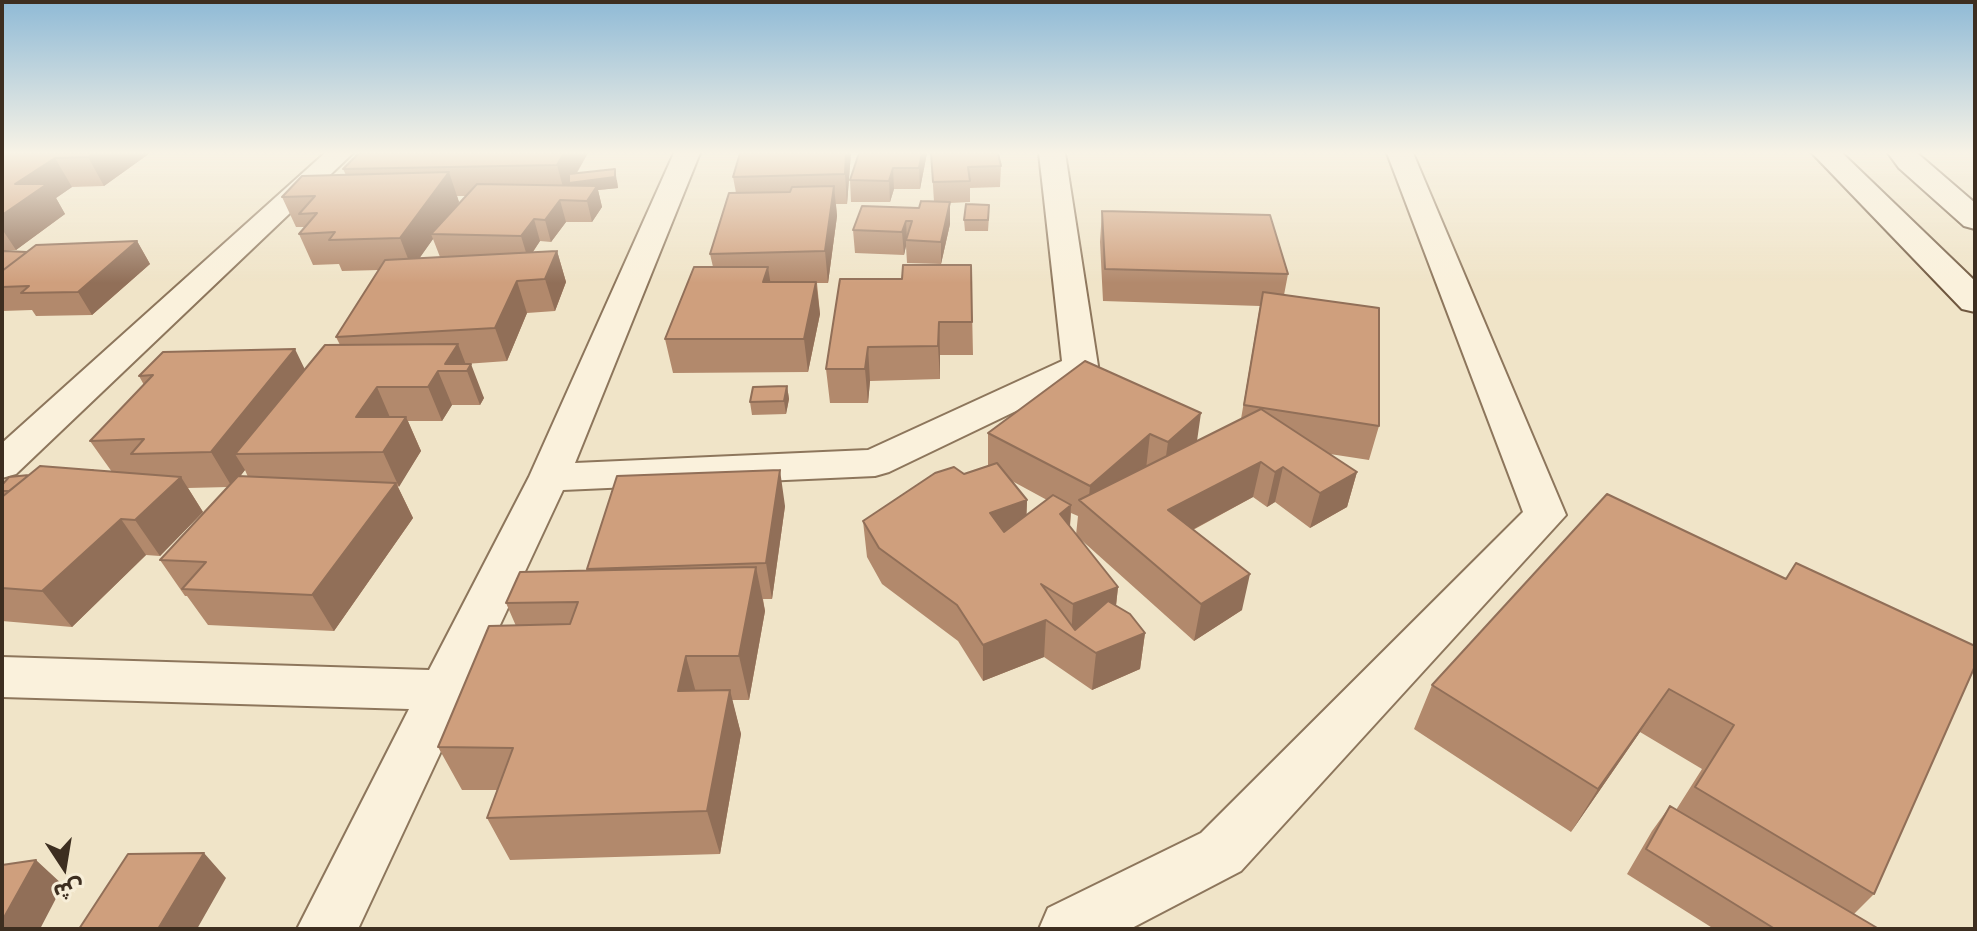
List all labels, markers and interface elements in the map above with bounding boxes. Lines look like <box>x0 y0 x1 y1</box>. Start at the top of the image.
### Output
north arrow <box>24 827 104 907</box>
text: ش <box>51 873 87 908</box>

